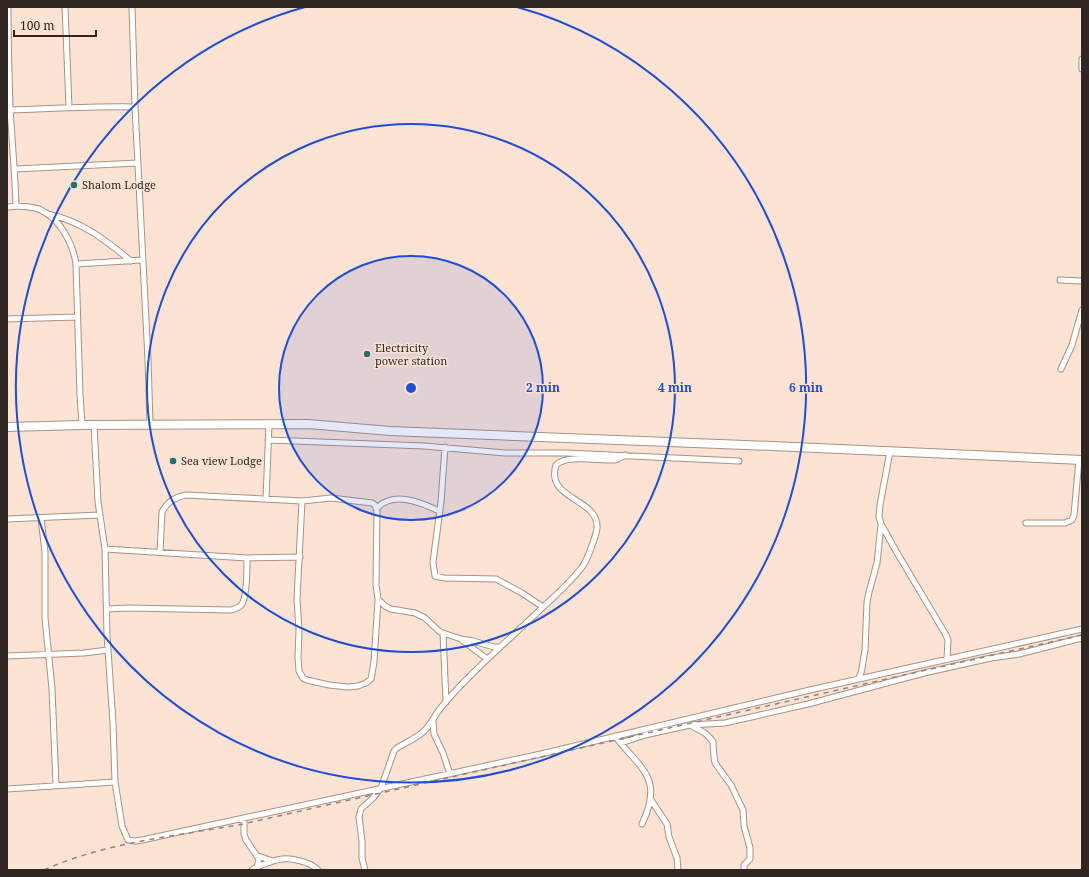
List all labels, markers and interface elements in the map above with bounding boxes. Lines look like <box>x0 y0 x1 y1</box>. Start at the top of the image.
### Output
scale bar <box>14 12 96 38</box>
text: 100 m <box>20 17 55 34</box>
place label: Shalom Lodge <box>82 177 156 192</box>
marker: Shalom Lodge <box>69 180 79 190</box>
place label: Electricity power station <box>375 340 447 368</box>
marker: Electricity power station <box>362 349 372 359</box>
text: 2 min <box>526 379 560 396</box>
text: 4 min <box>658 379 692 396</box>
text: 6 min <box>789 379 823 396</box>
centre of rings <box>404 381 418 395</box>
place label: Sea view Lodge <box>181 453 262 468</box>
marker: Sea view Lodge <box>168 456 178 466</box>

